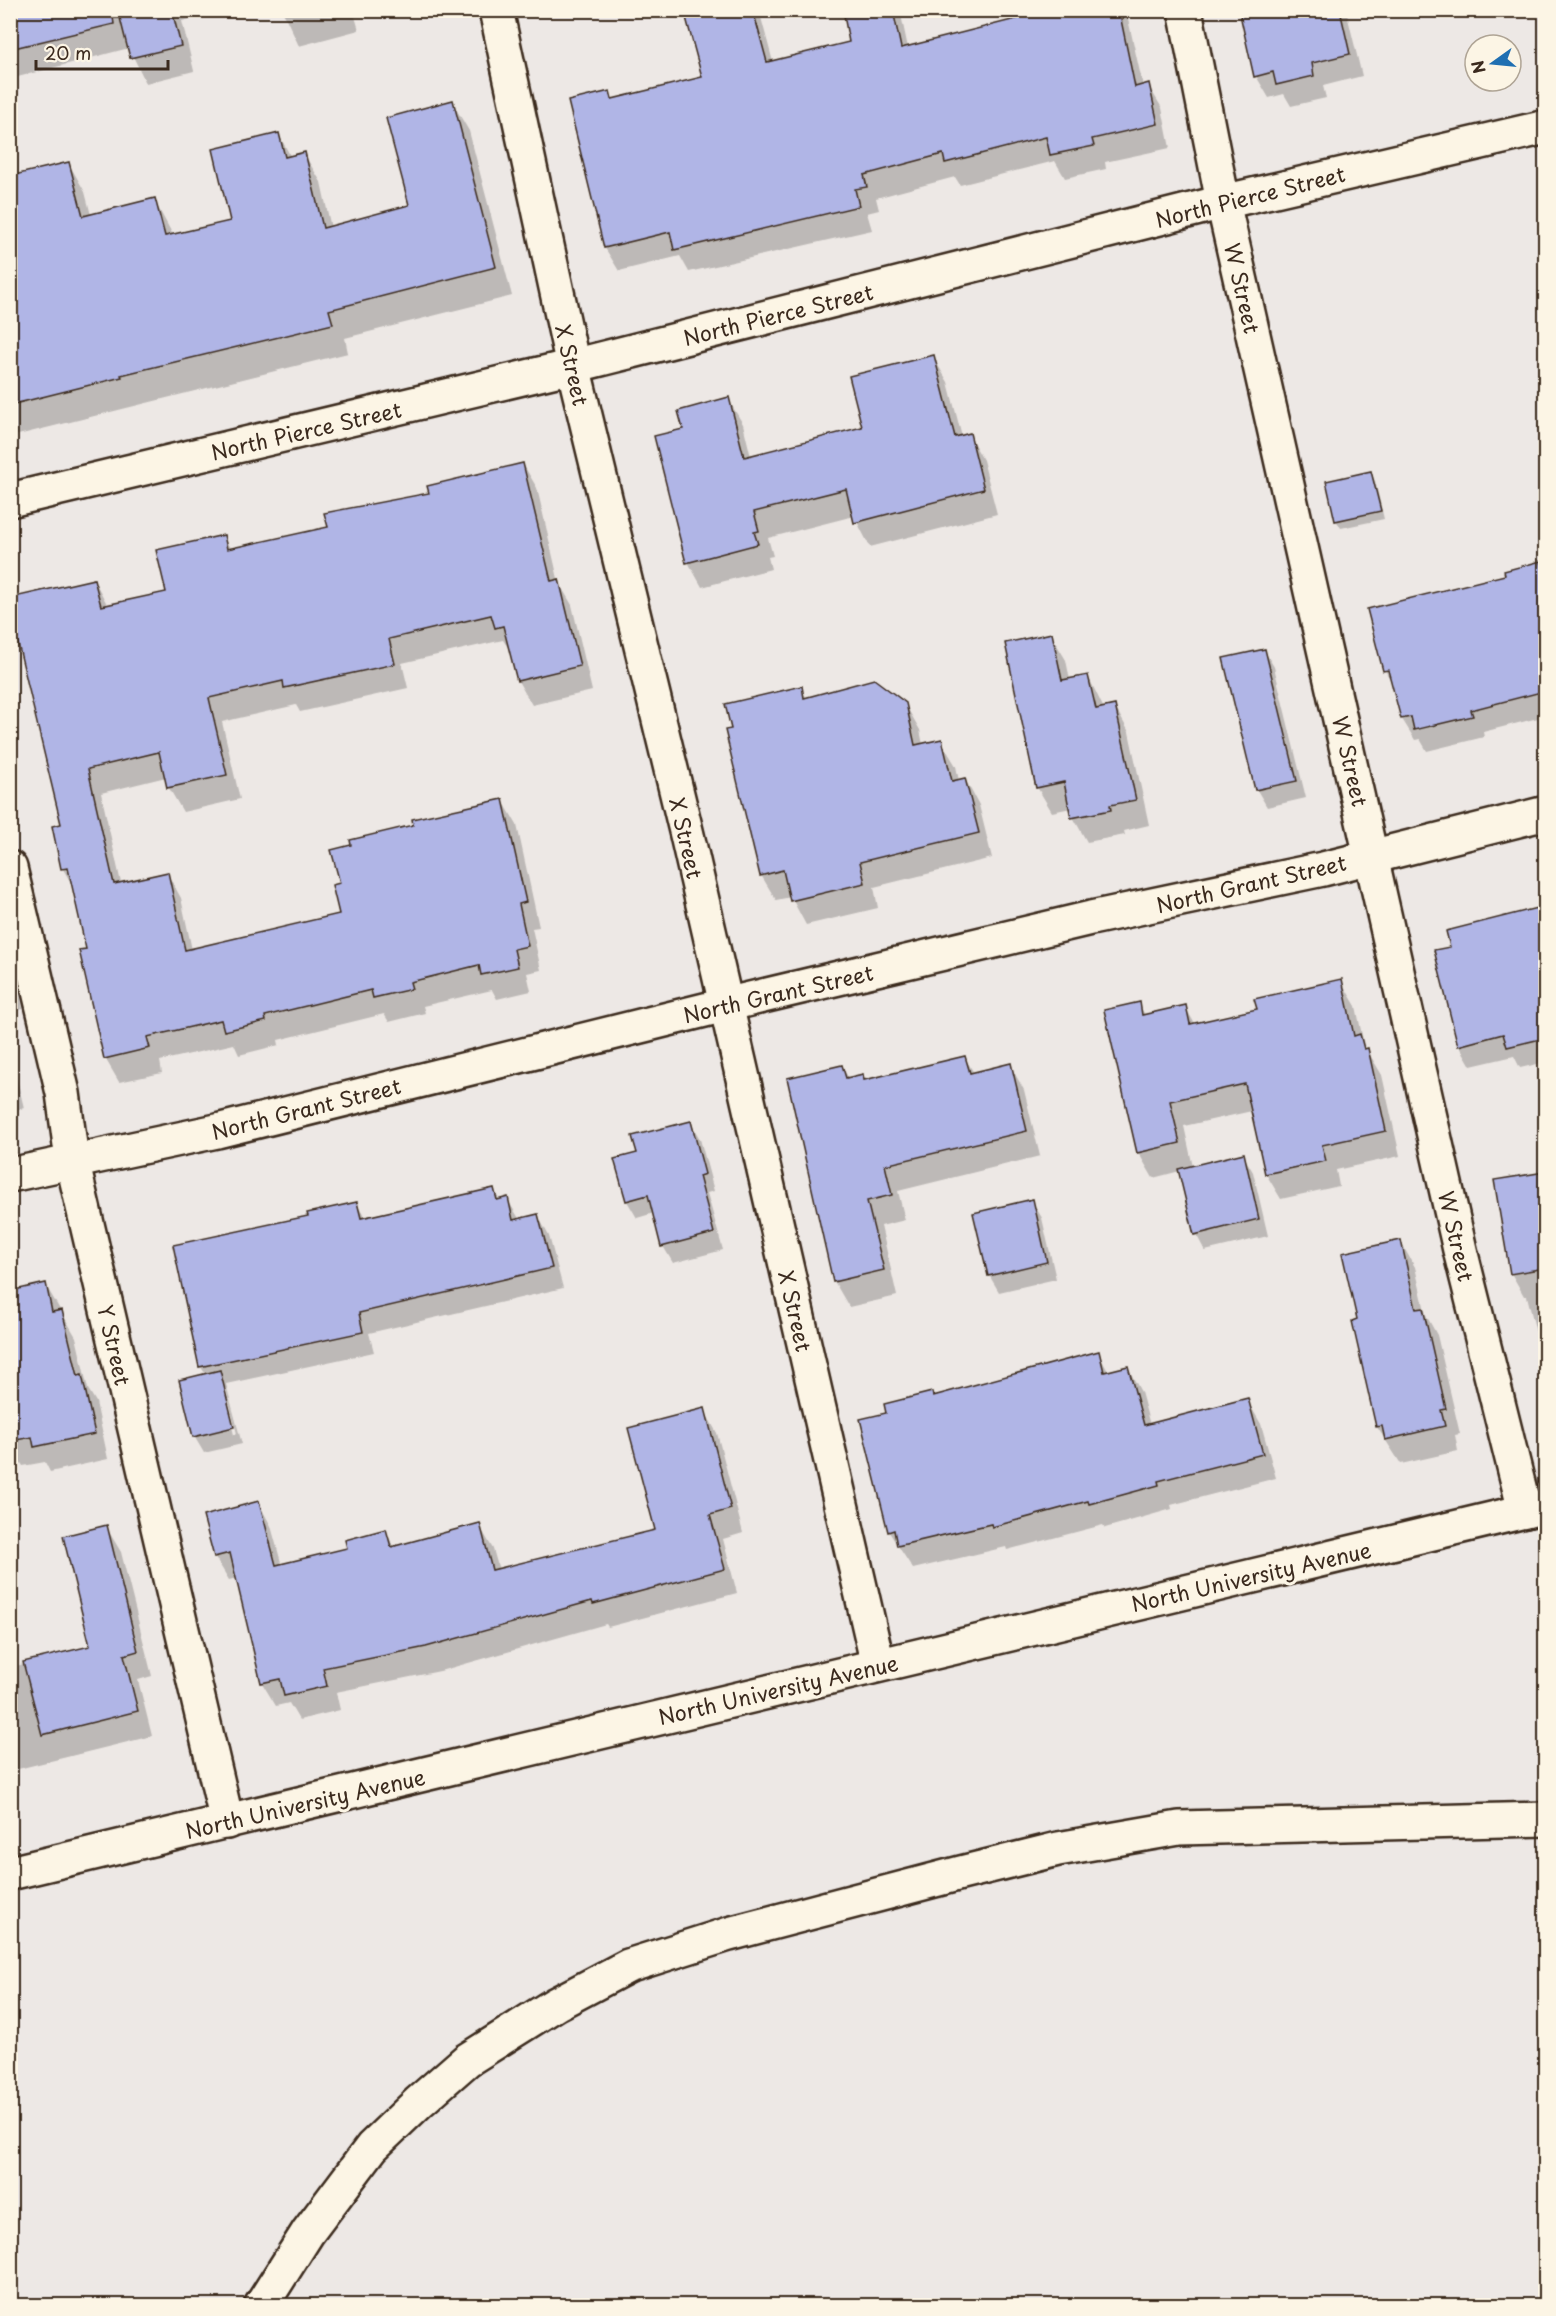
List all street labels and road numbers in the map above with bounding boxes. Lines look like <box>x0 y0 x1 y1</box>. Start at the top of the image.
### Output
street label: North Pierce Street <box>1152 157 1348 235</box>
street label: W Street <box>1217 240 1269 336</box>
street label: North Pierce Street <box>680 275 876 353</box>
street label: X Street <box>548 321 598 409</box>
street label: North Pierce Street <box>208 393 404 467</box>
street label: W Street <box>1325 713 1377 809</box>
street label: X Street <box>662 794 712 882</box>
street label: North Grant Street <box>1153 846 1349 920</box>
street label: North Grant Street <box>680 956 876 1030</box>
street label: North Grant Street <box>208 1069 404 1147</box>
street label: W Street <box>1431 1188 1483 1284</box>
street label: X Street <box>771 1267 821 1355</box>
street label: Y Street <box>90 1301 140 1389</box>
street label: North University Avenue <box>1128 1533 1374 1619</box>
street label: North University Avenue <box>655 1646 901 1732</box>
street label: North University Avenue <box>182 1760 428 1846</box>

